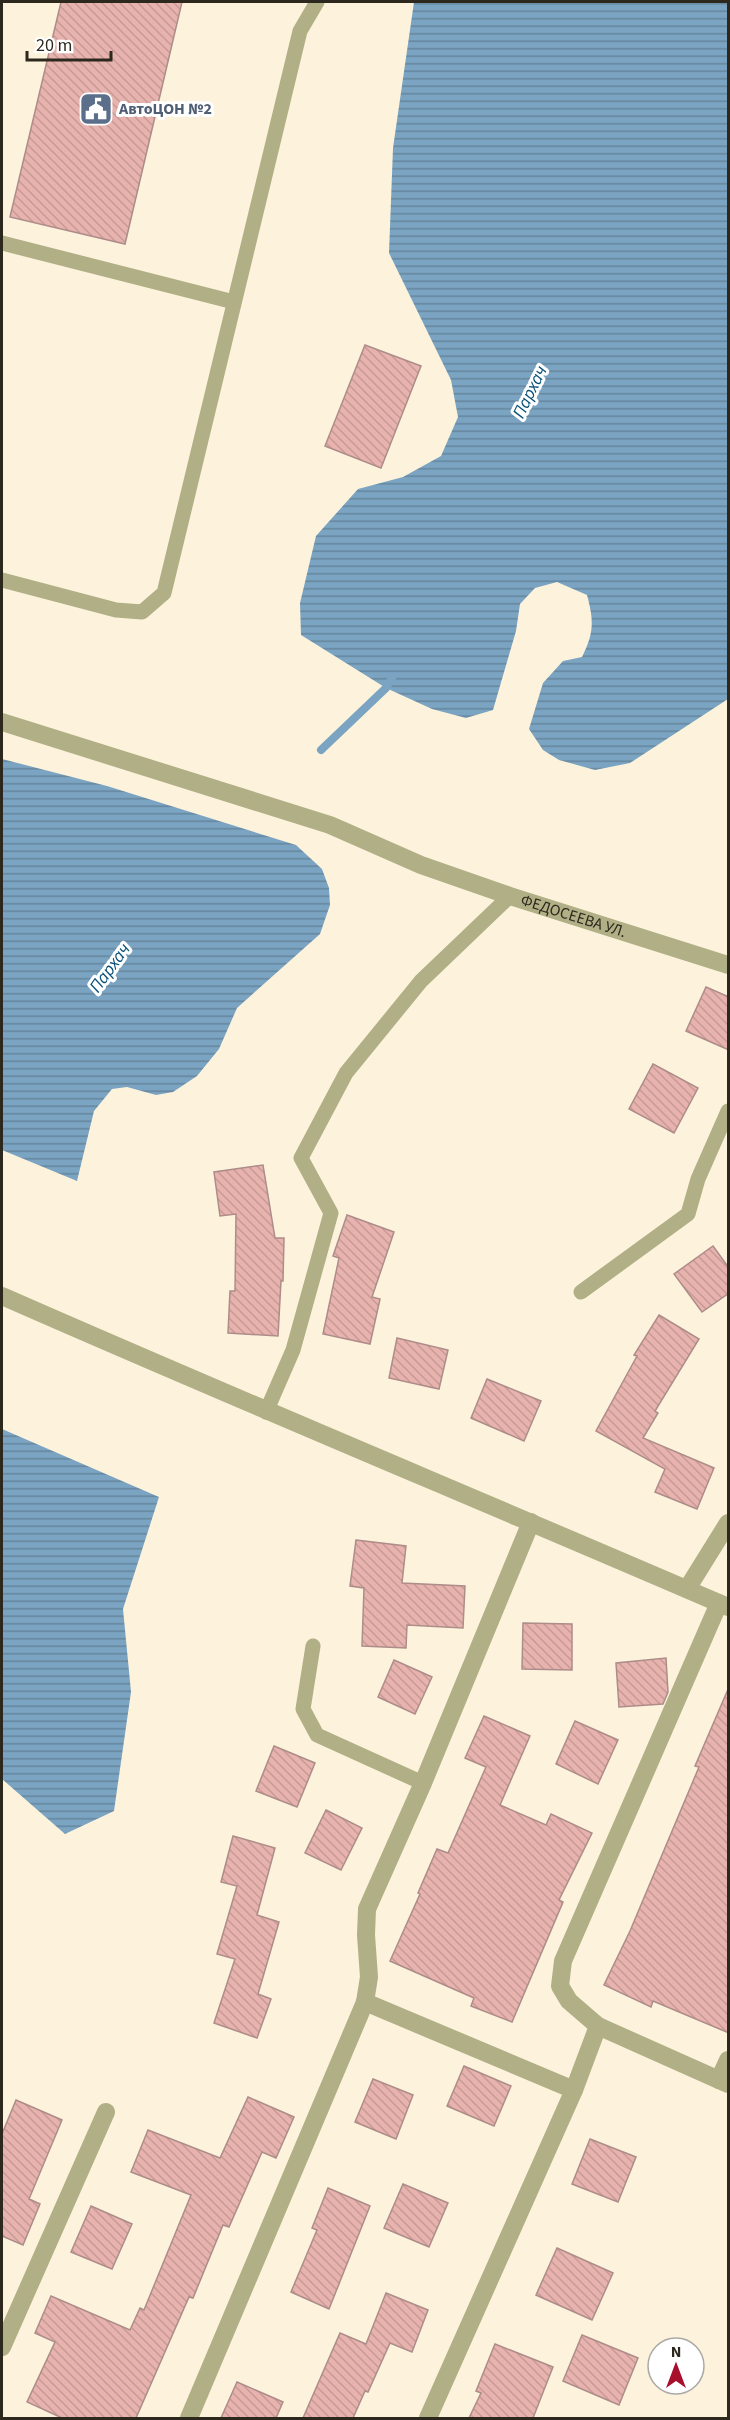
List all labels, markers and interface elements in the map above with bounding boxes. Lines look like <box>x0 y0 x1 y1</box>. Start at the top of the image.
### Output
scale bar <box>27 24 111 62</box>
text: 20 m <box>36 33 72 58</box>
public building icon: АвтоЦОН №2 <box>78 91 114 127</box>
place label: АвтоЦОН №2 <box>118 98 212 120</box>
water label: Пархач <box>507 361 553 423</box>
street label: ФЕДОСЕЕВА УЛ. <box>518 889 629 943</box>
water label: Пархач <box>83 938 137 998</box>
north arrow <box>646 2336 706 2396</box>
text: N <box>671 2341 681 2363</box>

